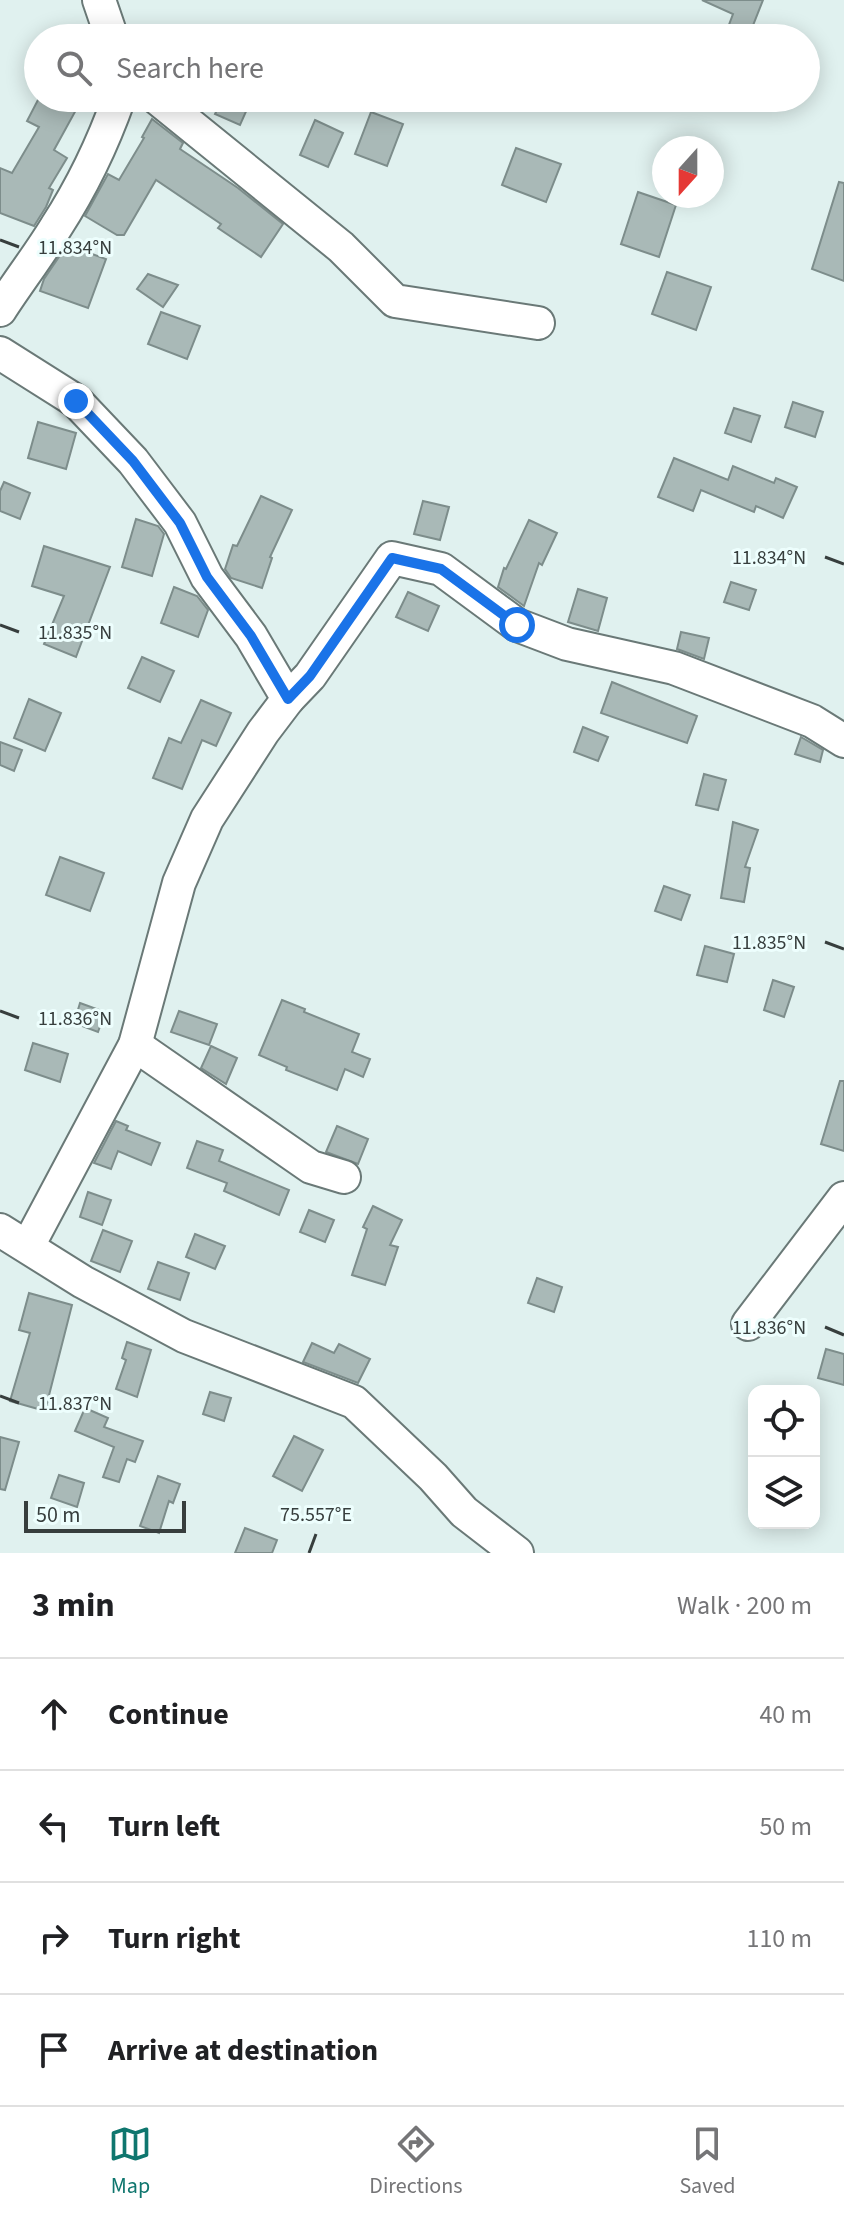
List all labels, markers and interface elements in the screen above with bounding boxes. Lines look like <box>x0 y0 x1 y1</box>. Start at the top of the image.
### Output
search box <box>24 24 820 112</box>
icon: search <box>52 46 96 90</box>
text: Search here <box>116 47 264 90</box>
north arrow <box>652 136 724 208</box>
text: 11.834°N <box>38 234 112 262</box>
route end <box>58 383 94 419</box>
text: 11.834°N <box>732 544 806 572</box>
route start <box>499 607 535 643</box>
text: 11.835°N <box>38 619 112 647</box>
text: 11.835°N <box>732 929 806 957</box>
text: 11.836°N <box>38 1005 112 1033</box>
text: 11.836°N <box>732 1314 806 1342</box>
map controls <box>748 1385 820 1529</box>
button: locate <box>748 1385 820 1457</box>
text: 11.837°N <box>38 1390 112 1418</box>
button: layers <box>748 1457 820 1529</box>
scale bar <box>24 1497 186 1533</box>
text: 50 m <box>36 1499 81 1531</box>
text: 75.557°E <box>280 1501 352 1529</box>
text: 3 min <box>32 1581 115 1630</box>
text: Walk · 200 m <box>677 1587 812 1624</box>
icon: ahead <box>32 1692 76 1736</box>
text: Continue <box>108 1693 229 1736</box>
text: 40 m <box>759 1696 812 1733</box>
icon: left <box>32 1804 76 1848</box>
text: Turn left <box>108 1805 220 1848</box>
text: 50 m <box>759 1808 812 1845</box>
icon: right <box>32 1916 76 1960</box>
text: Turn right <box>108 1917 240 1960</box>
text: 110 m <box>746 1920 812 1957</box>
icon: arrive <box>32 2028 76 2072</box>
text: Arrive at destination <box>108 2029 378 2072</box>
tab: Map <box>108 2122 152 2202</box>
tab: Directions <box>369 2122 462 2202</box>
tab: Saved <box>679 2122 736 2202</box>

